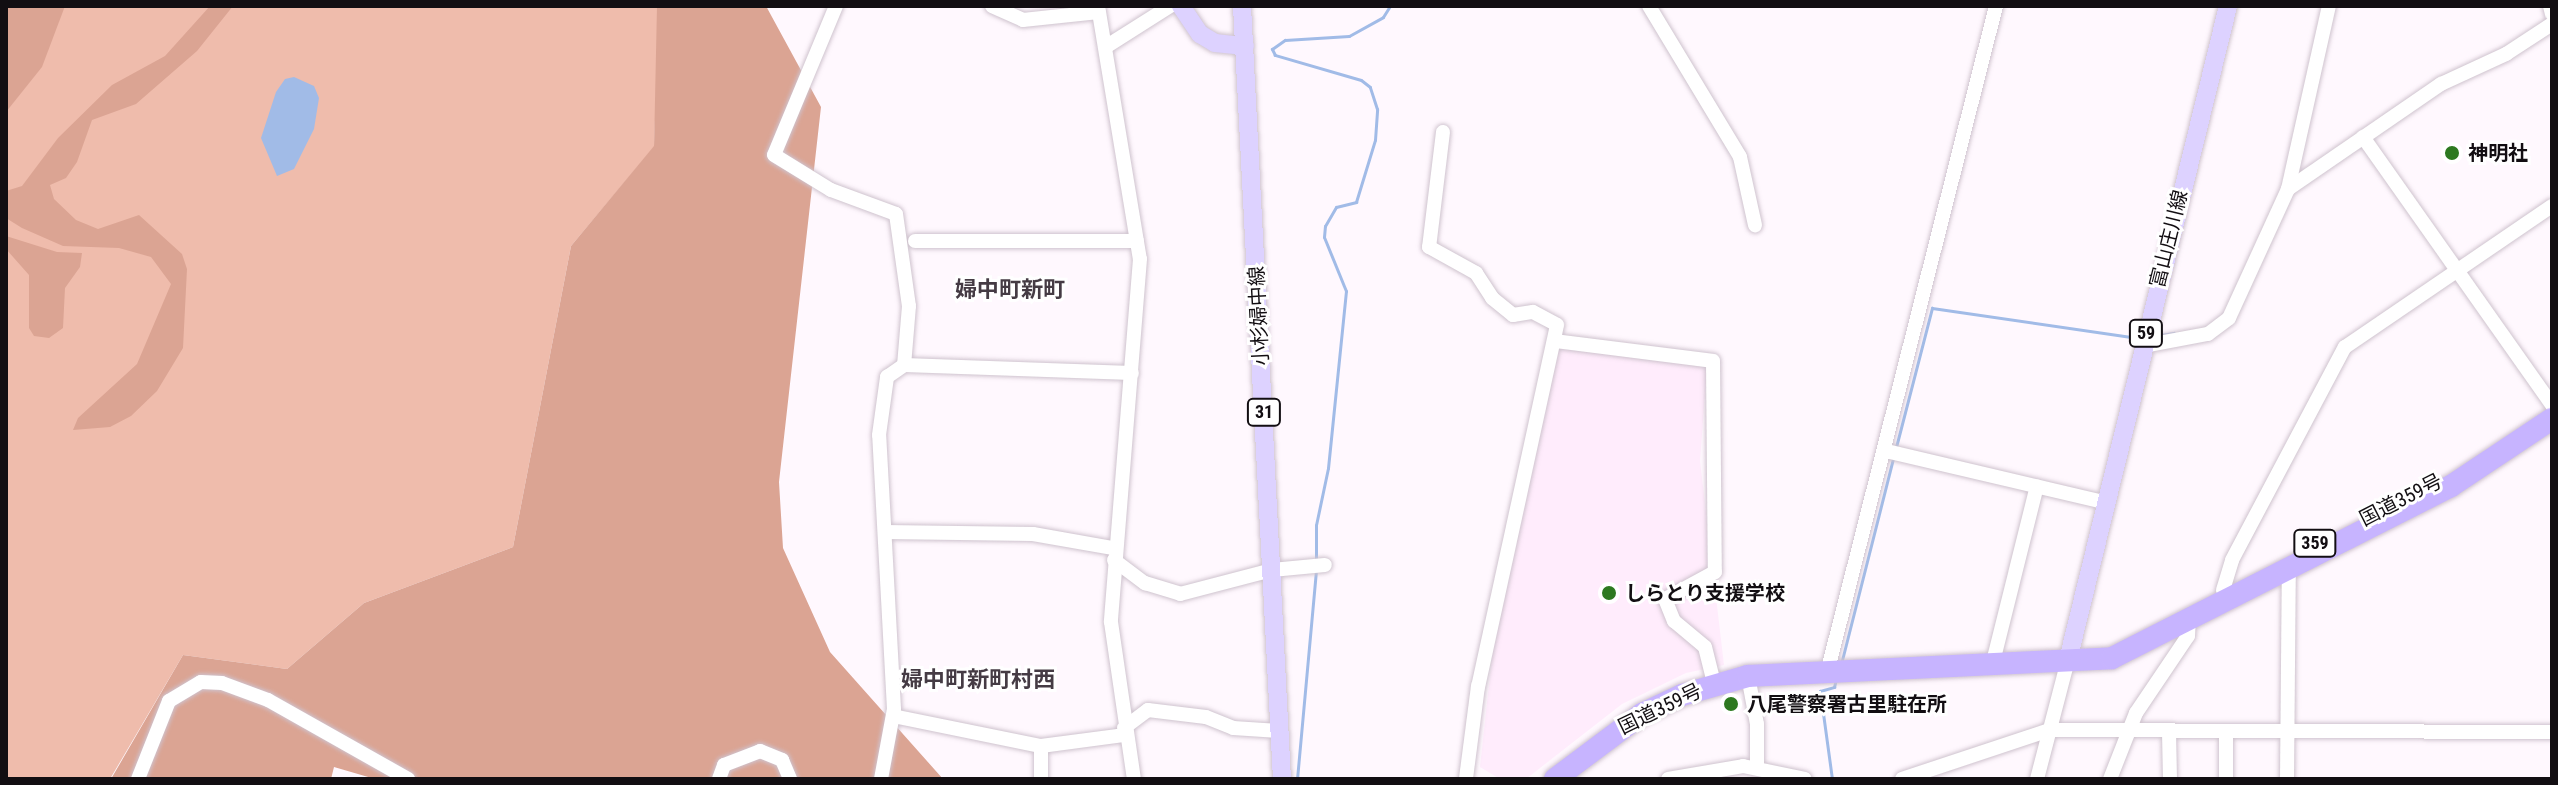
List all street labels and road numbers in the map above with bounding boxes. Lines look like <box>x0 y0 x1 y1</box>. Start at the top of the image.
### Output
street label: 富山庄川線 <box>2145 188 2193 290</box>
street label: 小杉婦中線 <box>1244 265 1274 367</box>
road number: 59 <box>2128 319 2164 347</box>
road number: 31 <box>1246 398 1282 426</box>
street label: 国道359号 <box>2356 469 2446 531</box>
road number: 359 <box>2293 529 2337 557</box>
street label: 国道359号 <box>1614 679 1706 739</box>

